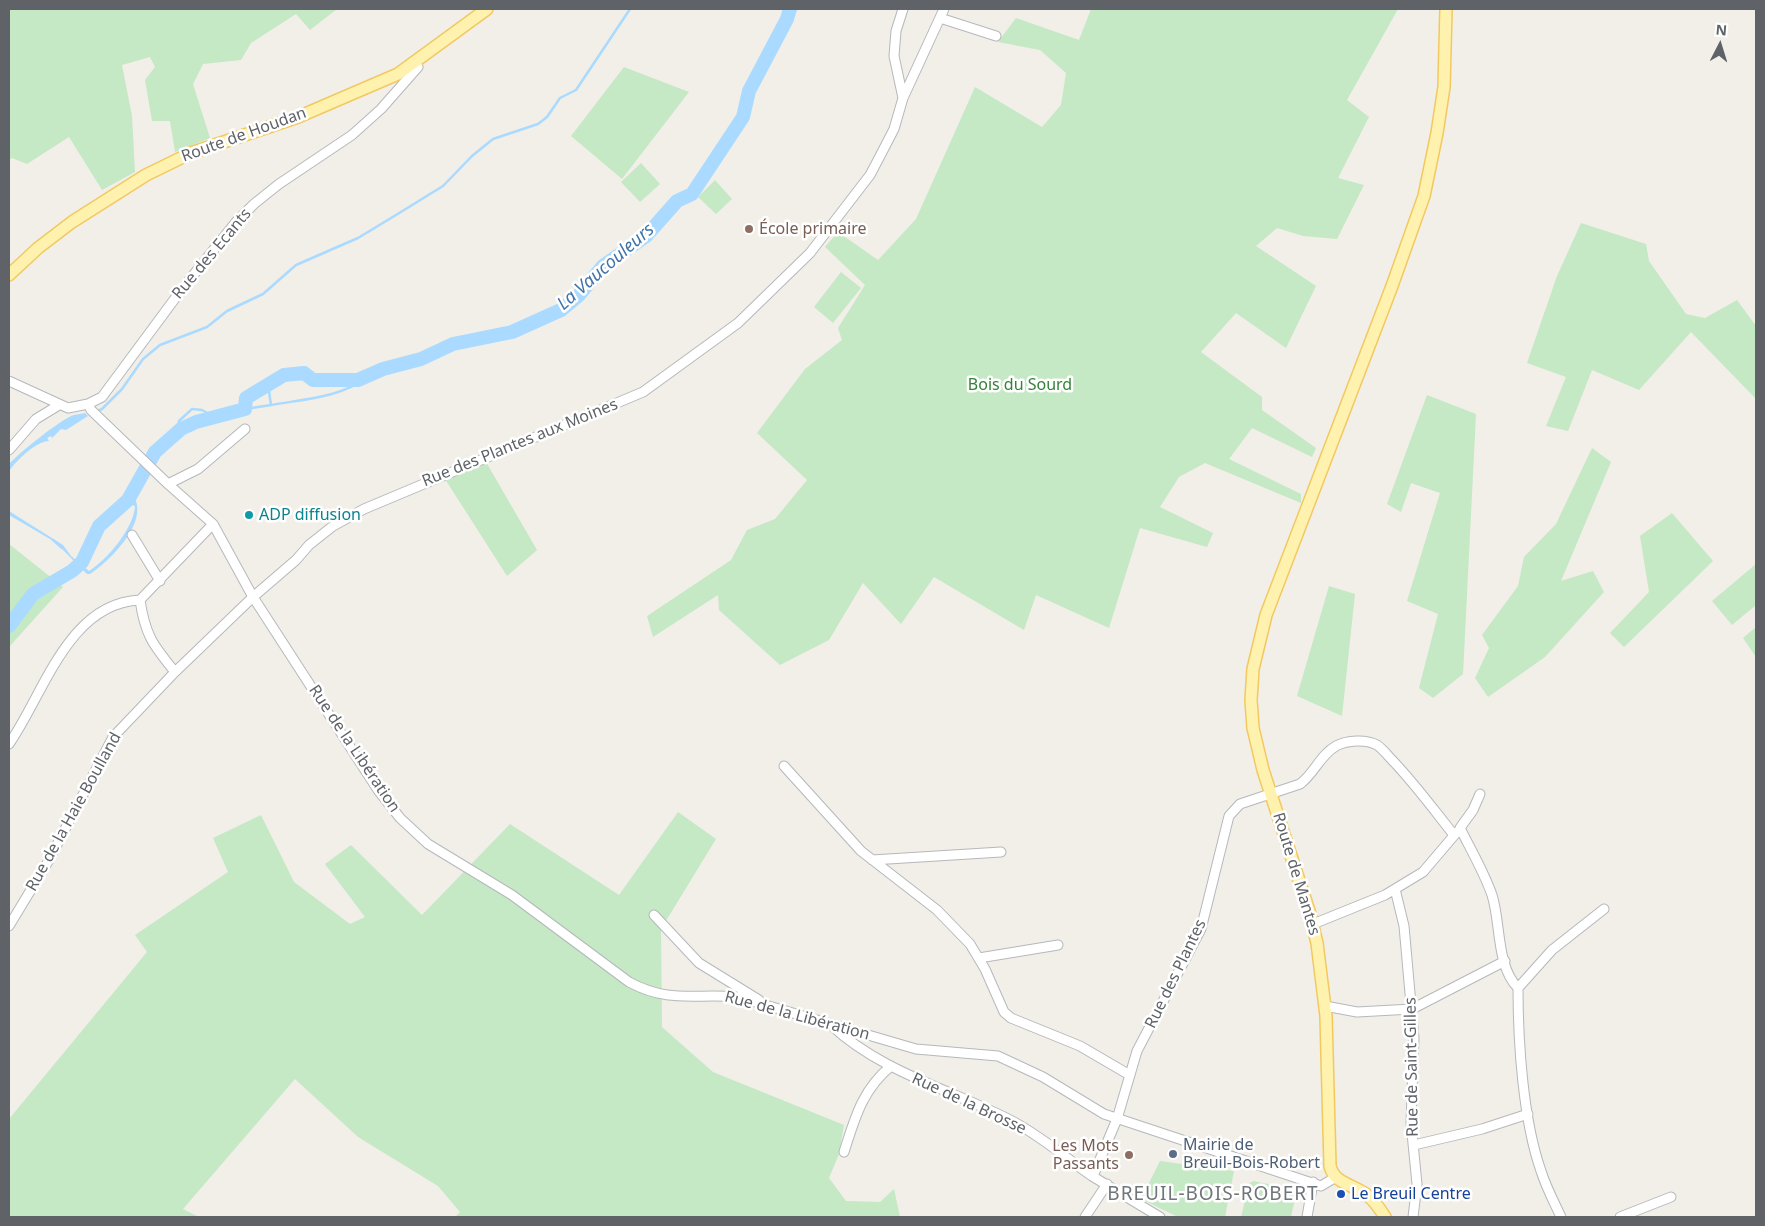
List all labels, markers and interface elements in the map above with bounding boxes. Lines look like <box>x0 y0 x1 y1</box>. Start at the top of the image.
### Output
north arrow <box>1695 20 1745 70</box>
text: N <box>1715 20 1728 40</box>
street label: Route de Houdan <box>179 103 309 167</box>
street label: Rue des Ecants <box>168 205 256 303</box>
water label: La Vaucouleurs <box>553 219 659 315</box>
place label: École primaire <box>759 219 867 239</box>
marker: École primaire <box>743 223 755 235</box>
park label: Bois du Sourd <box>968 375 1072 395</box>
street label: Rue des Plantes aux Moines <box>419 395 621 491</box>
place label: ADP diffusion <box>259 505 361 525</box>
marker: ADP diffusion <box>243 509 255 521</box>
street label: Rue de la Libération <box>304 682 404 816</box>
street label: Rue de la Haie Boulland <box>22 729 126 895</box>
street label: Route de Mantes <box>1268 810 1324 938</box>
street label: Rue des Plantes <box>1141 916 1211 1032</box>
street label: Rue de la Libération <box>722 987 872 1045</box>
street label: Rue de Saint-Gilles <box>1401 997 1423 1137</box>
street label: Rue de la Brosse <box>909 1069 1029 1139</box>
place label: Mairie de Breuil-Bois-Robert <box>1183 1135 1320 1173</box>
place label: Les Mots Passants <box>1052 1136 1119 1174</box>
marker: Mairie de Breuil-Bois-Robert <box>1167 1148 1179 1160</box>
marker: Les Mots Passants <box>1123 1149 1135 1161</box>
district label: BREUIL-BOIS-ROBERT <box>1105 1184 1321 1206</box>
place label: Le Breuil Centre <box>1351 1184 1471 1204</box>
marker: Le Breuil Centre <box>1335 1188 1347 1200</box>

